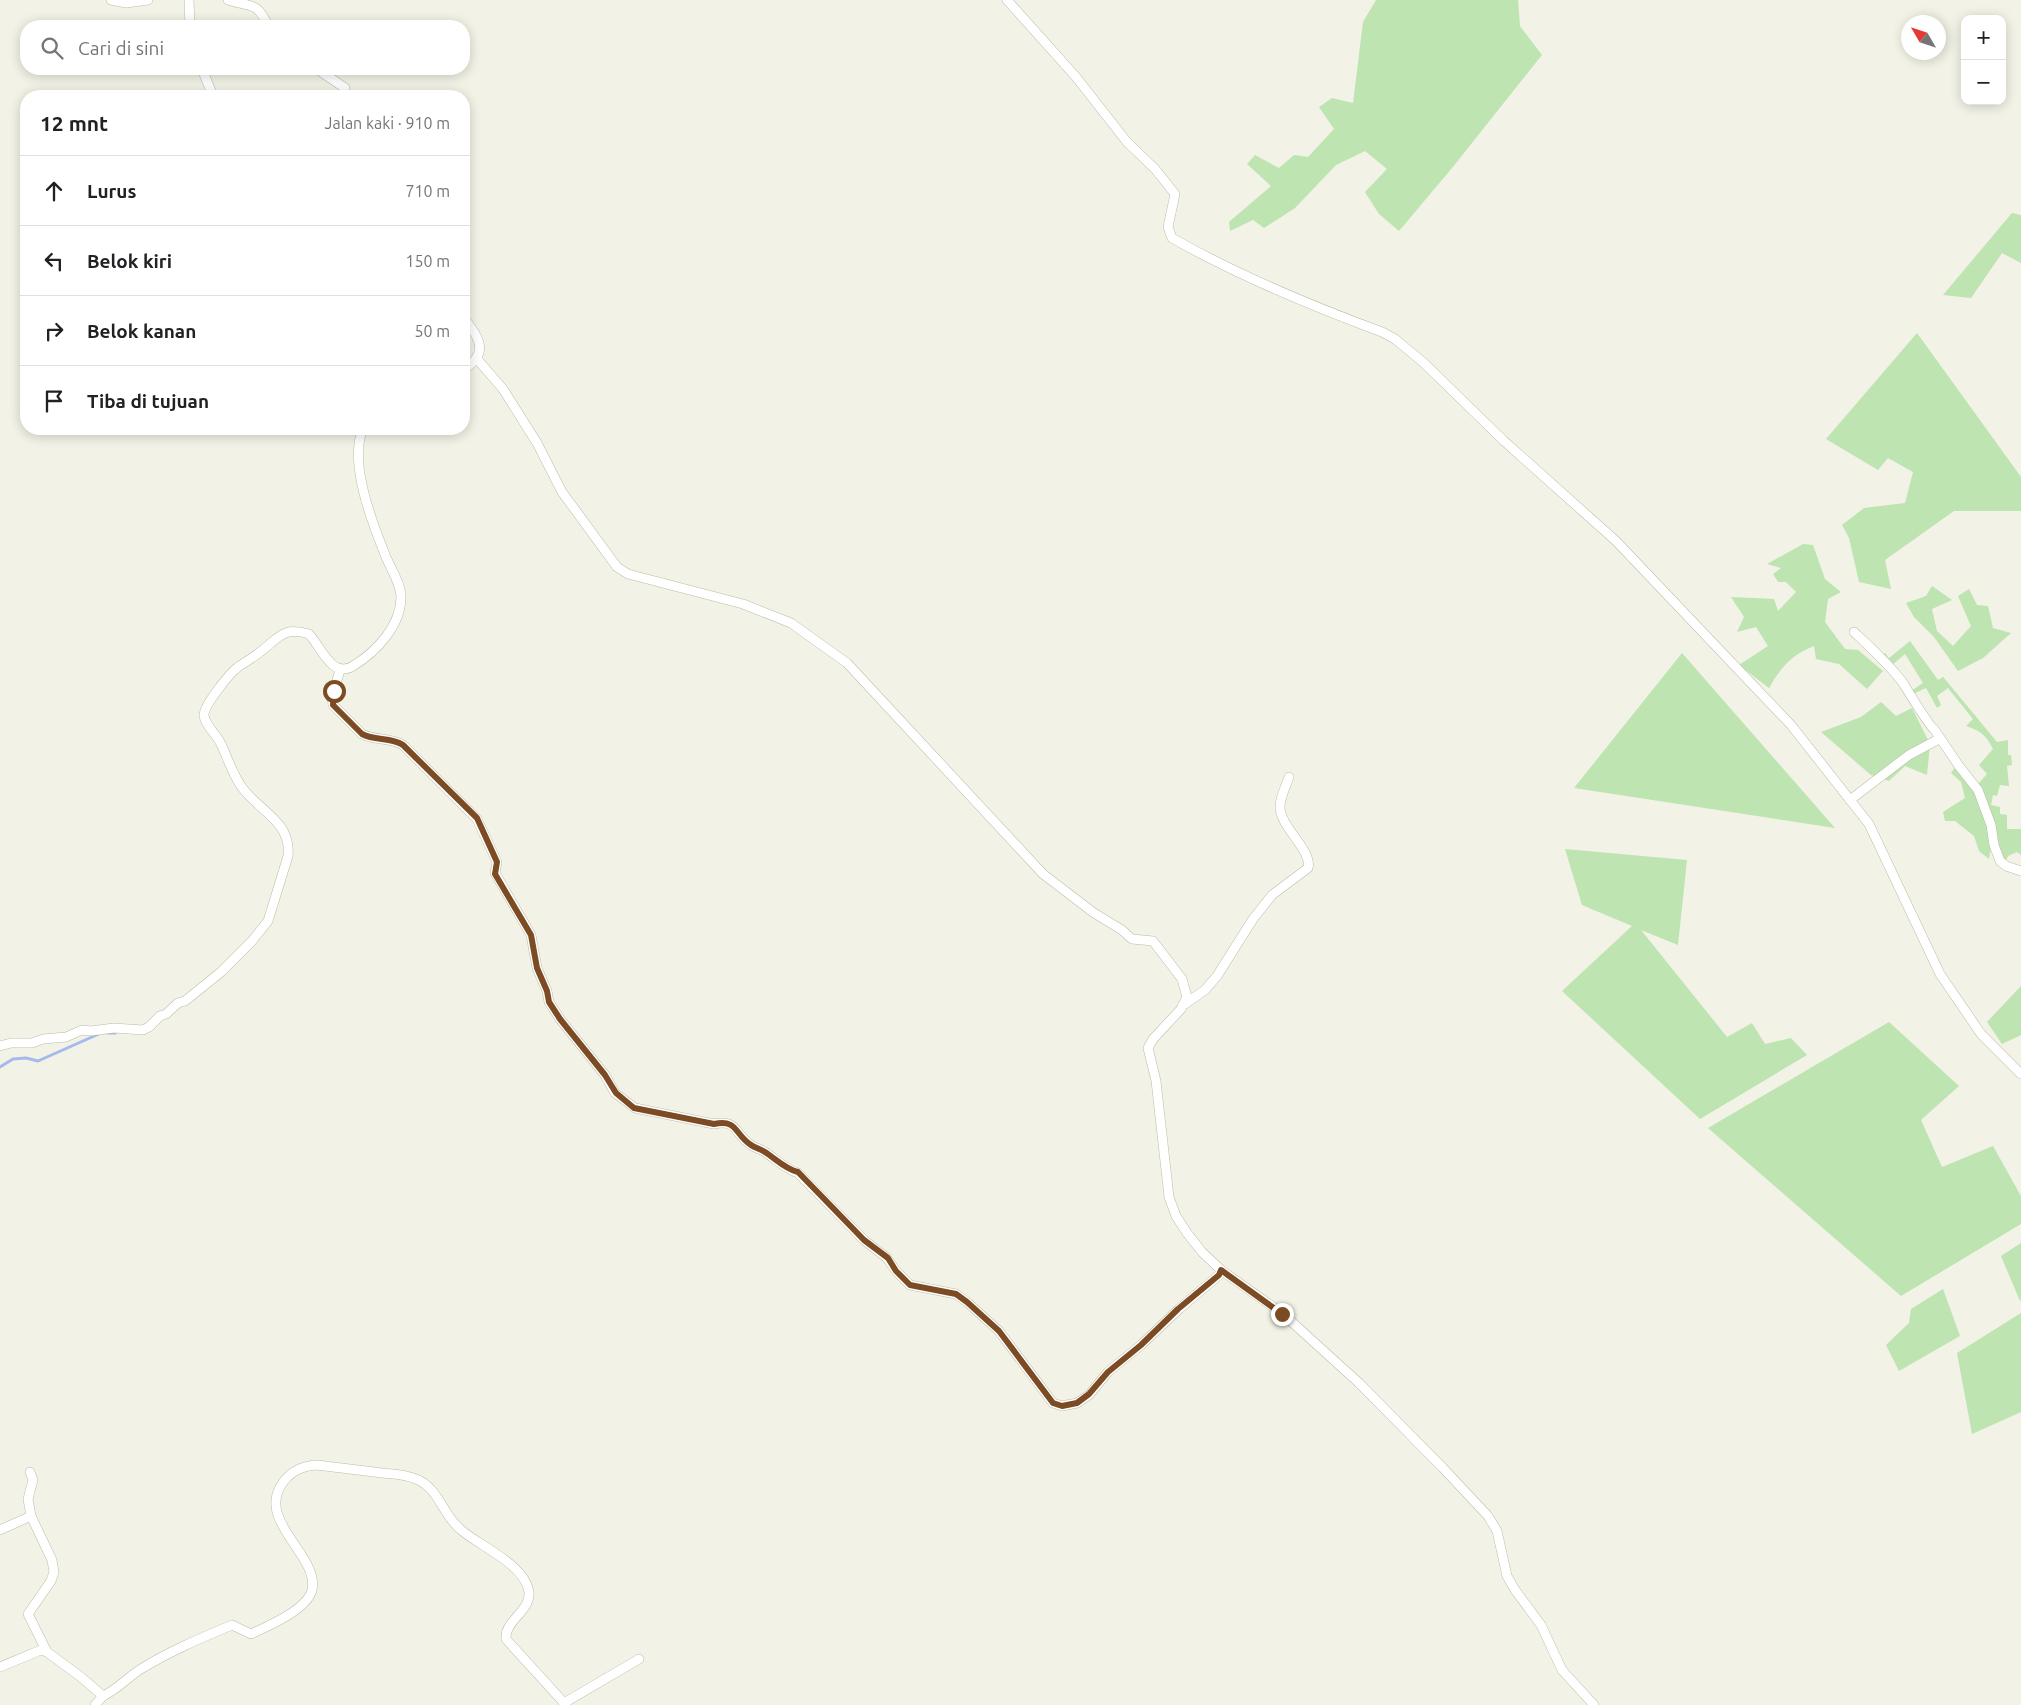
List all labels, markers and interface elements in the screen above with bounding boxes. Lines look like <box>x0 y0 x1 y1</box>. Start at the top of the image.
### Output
north arrow <box>1901 15 1946 60</box>
map controls <box>1961 15 2006 105</box>
button: + <box>1961 15 2006 60</box>
search box <box>20 20 470 75</box>
icon: search <box>38 34 66 62</box>
text: Cari di sini <box>78 37 164 59</box>
button: − <box>1961 60 2006 105</box>
text: 12 mnt <box>40 111 108 135</box>
text: Jalan kaki · 910 m <box>325 114 450 132</box>
icon: ahead <box>40 177 68 205</box>
text: Lurus <box>87 180 136 202</box>
text: 710 m <box>405 182 450 200</box>
icon: left <box>40 247 68 275</box>
text: Belok kiri <box>87 250 172 272</box>
text: 150 m <box>405 252 450 270</box>
icon: right <box>40 317 68 345</box>
text: Belok kanan <box>87 320 196 342</box>
text: 50 m <box>414 322 450 340</box>
icon: arrive <box>40 387 68 415</box>
text: Tiba di tujuan <box>87 390 209 412</box>
route start <box>323 680 346 703</box>
route end <box>1271 1303 1294 1326</box>

